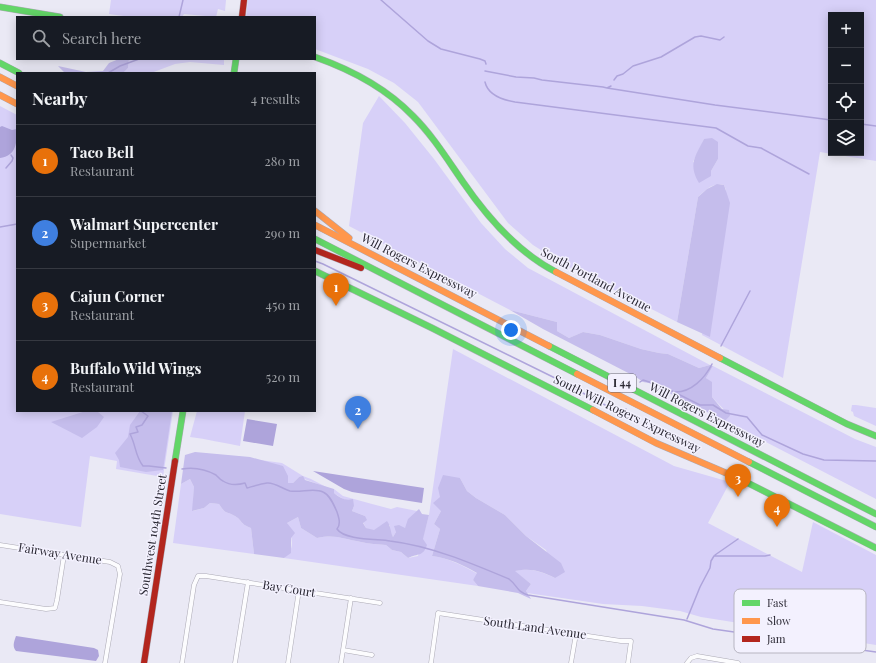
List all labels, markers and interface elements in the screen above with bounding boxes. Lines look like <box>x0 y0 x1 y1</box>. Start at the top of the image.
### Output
map controls <box>828 12 864 156</box>
button: + <box>828 12 864 48</box>
search box <box>16 16 316 60</box>
icon: search <box>30 27 52 49</box>
text: Search here <box>62 28 141 48</box>
button: − <box>828 48 864 84</box>
button: locate <box>828 84 864 120</box>
text: Nearby <box>32 87 87 109</box>
text: 4 results <box>251 90 300 107</box>
button: layers <box>828 120 864 156</box>
text: Taco Bell <box>70 142 134 162</box>
text: 1 <box>43 152 47 169</box>
text: 280 m <box>264 152 300 169</box>
text: Restaurant <box>70 162 134 179</box>
text: Walmart Supercenter <box>70 214 218 234</box>
text: 2 <box>42 224 48 241</box>
text: 290 m <box>265 224 300 241</box>
street label: Will Rogers Expressway <box>358 229 480 301</box>
text: Supermarket <box>70 234 146 251</box>
street label: South Portland Avenue <box>538 243 655 315</box>
pin: 1 <box>323 273 349 306</box>
text: Cajun Corner <box>70 286 164 306</box>
text: 3 <box>42 296 48 313</box>
text: 450 m <box>266 296 300 313</box>
text: Restaurant <box>70 306 134 323</box>
your location <box>501 320 521 340</box>
text: Buffalo Wild Wings <box>70 358 201 378</box>
text: 4 <box>42 368 48 385</box>
text: 520 m <box>266 368 300 385</box>
street label: South Will Rogers Expressway <box>551 370 704 456</box>
road number: I 44 <box>608 374 636 392</box>
text: Restaurant <box>70 378 134 395</box>
street label: Will Rogers Expressway <box>646 378 768 450</box>
pin: 2 <box>345 396 371 429</box>
pin: 3 <box>725 464 751 497</box>
street label: Southwest 104th Street <box>134 472 170 597</box>
pin: 4 <box>764 494 790 527</box>
street label: Fairway Avenue <box>17 539 103 568</box>
street label: Bay Court <box>261 576 318 600</box>
legend <box>734 589 866 653</box>
text: Fast <box>767 595 787 610</box>
street label: South Land Avenue <box>483 612 588 642</box>
text: Slow <box>767 613 791 628</box>
text: Jam <box>766 631 786 646</box>

